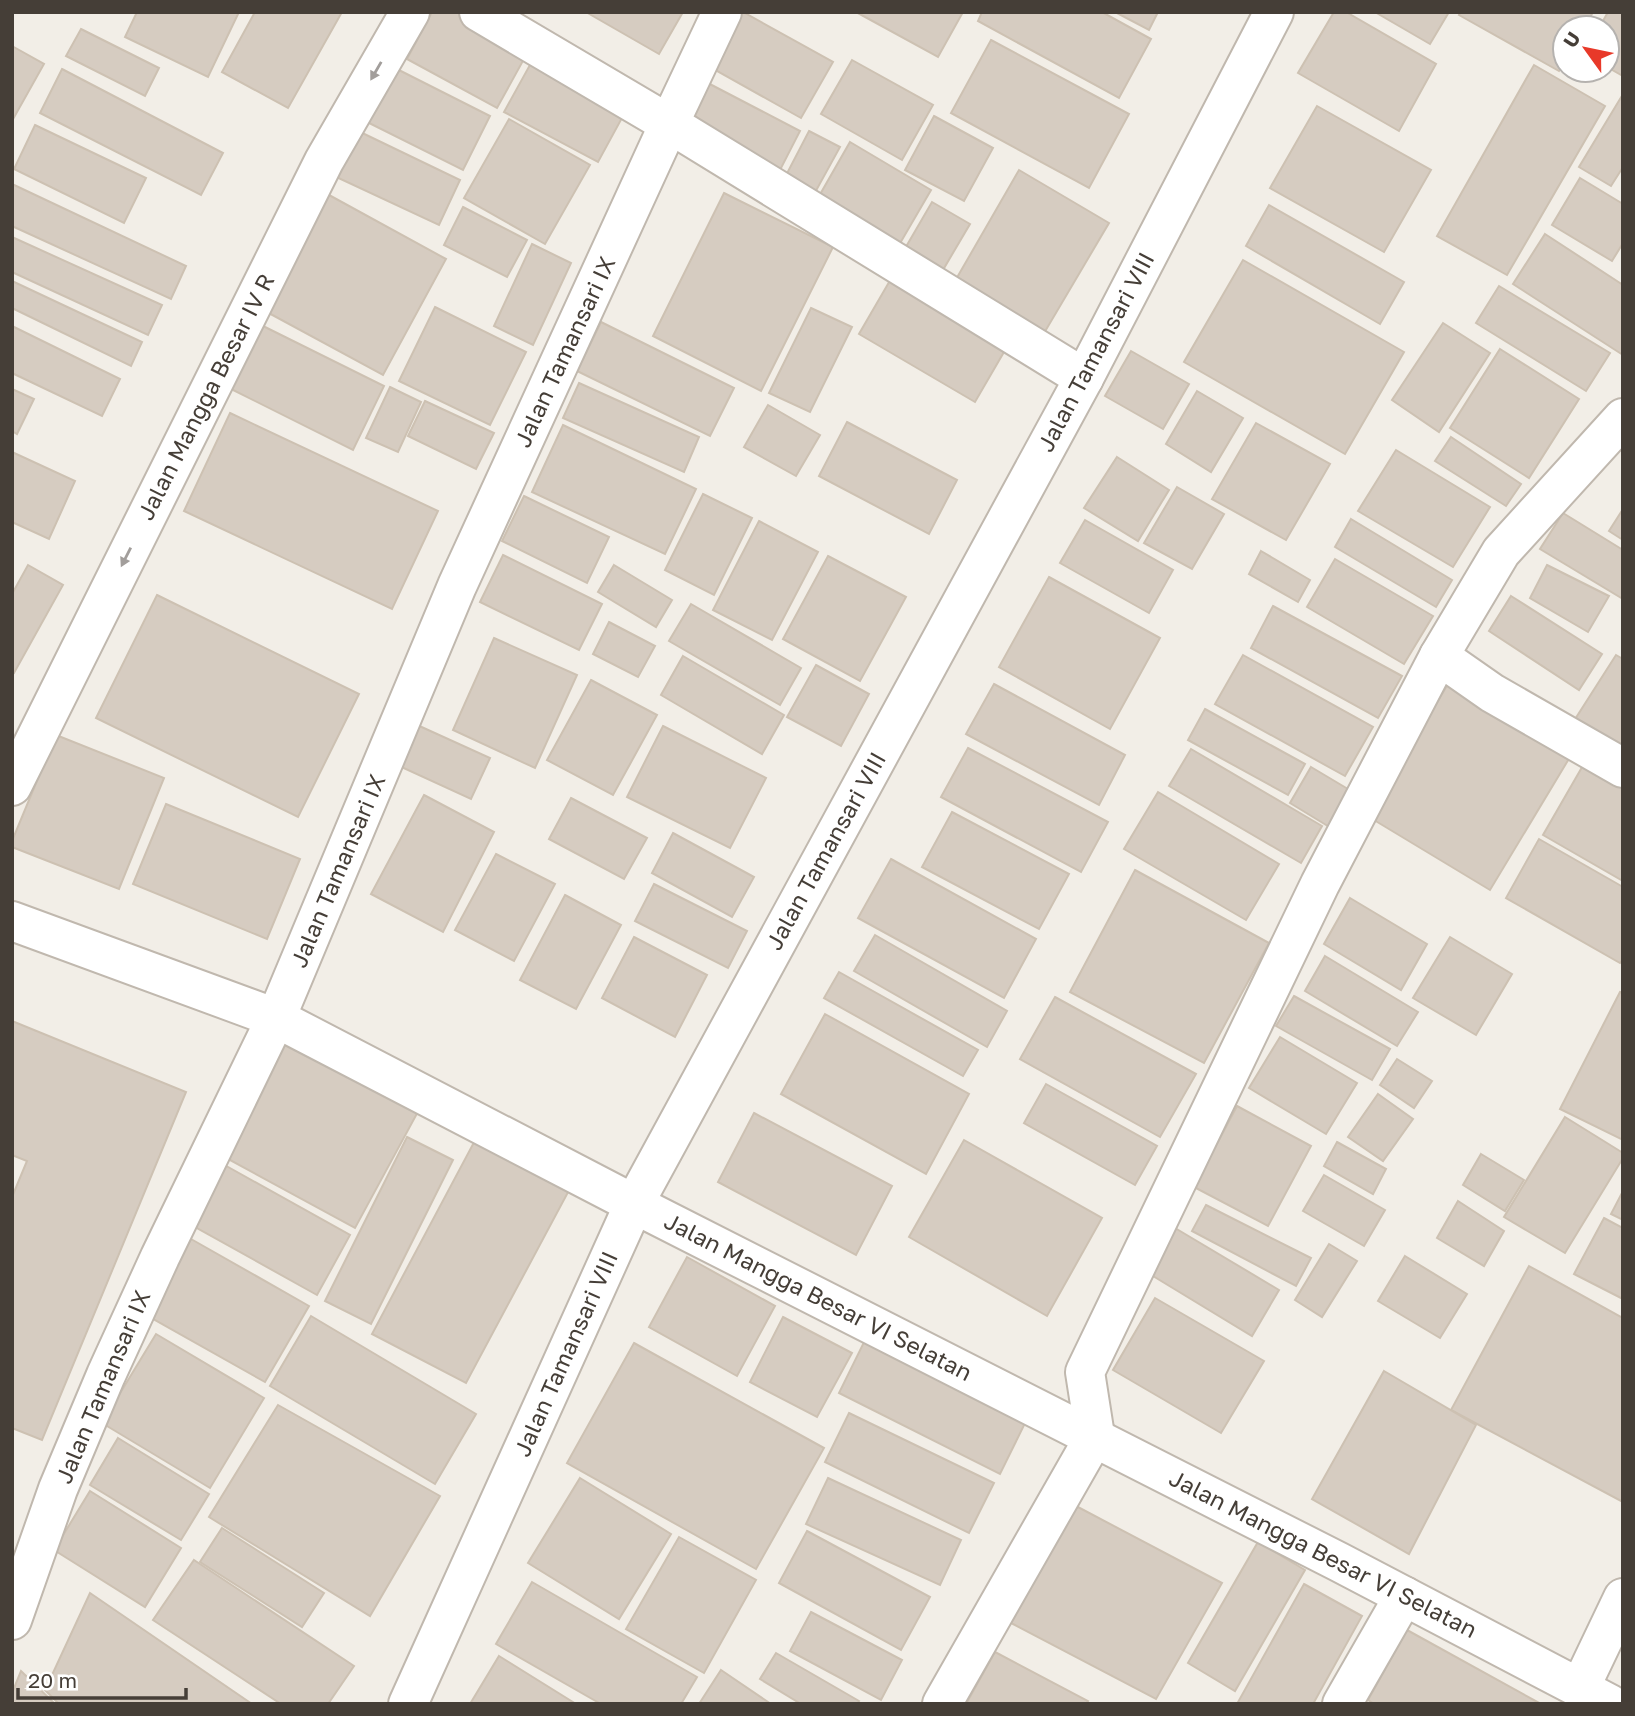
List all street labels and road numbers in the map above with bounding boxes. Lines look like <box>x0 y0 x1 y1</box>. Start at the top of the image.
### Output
street label: Jalan Tamansari VIII <box>1031 247 1160 456</box>
street label: Jalan Tamansari IX <box>508 252 621 451</box>
street label: Jalan Mangga Besar IV R <box>131 269 279 524</box>
street label: Jalan Tamansari VIII <box>759 747 891 954</box>
street label: Jalan Tamansari IX <box>284 770 390 971</box>
street label: Jalan Mangga Besar VI Selatan <box>660 1206 977 1386</box>
street label: Jalan Tamansari VIII <box>507 1247 623 1461</box>
street label: Jalan Tamansari IX <box>49 1286 155 1487</box>
street label: Jalan Mangga Besar VI Selatan <box>1165 1463 1482 1643</box>

